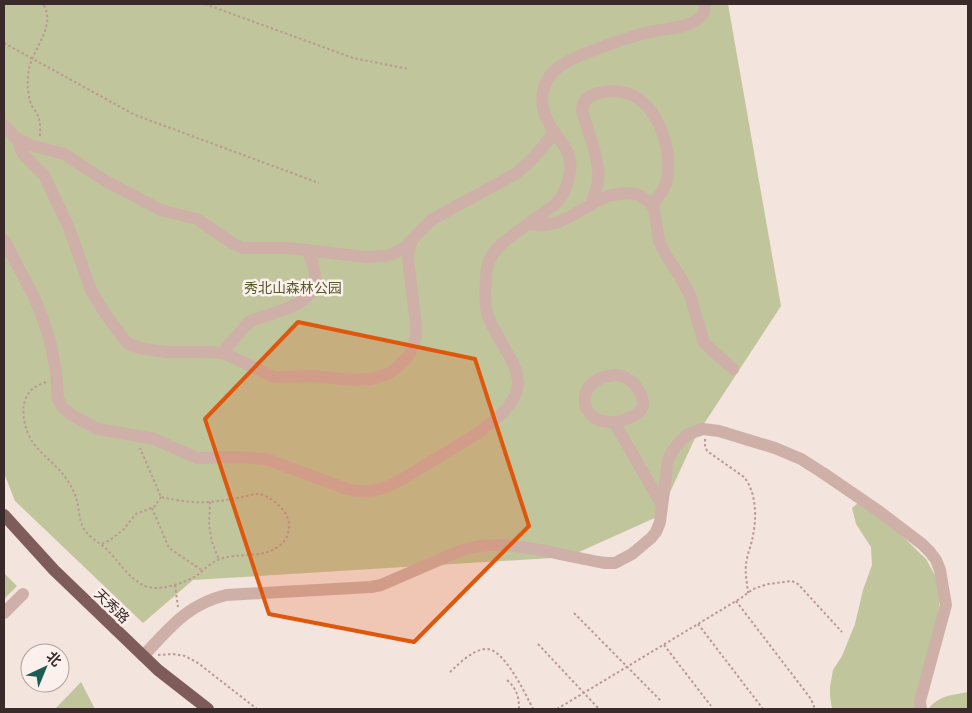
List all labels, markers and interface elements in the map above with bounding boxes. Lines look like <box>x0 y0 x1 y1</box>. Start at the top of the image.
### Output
park label: 秀北山森林公园 <box>244 279 342 297</box>
street label: 天秀路 <box>91 585 133 627</box>
north arrow <box>20 643 70 693</box>
text: 北 <box>43 647 65 670</box>

